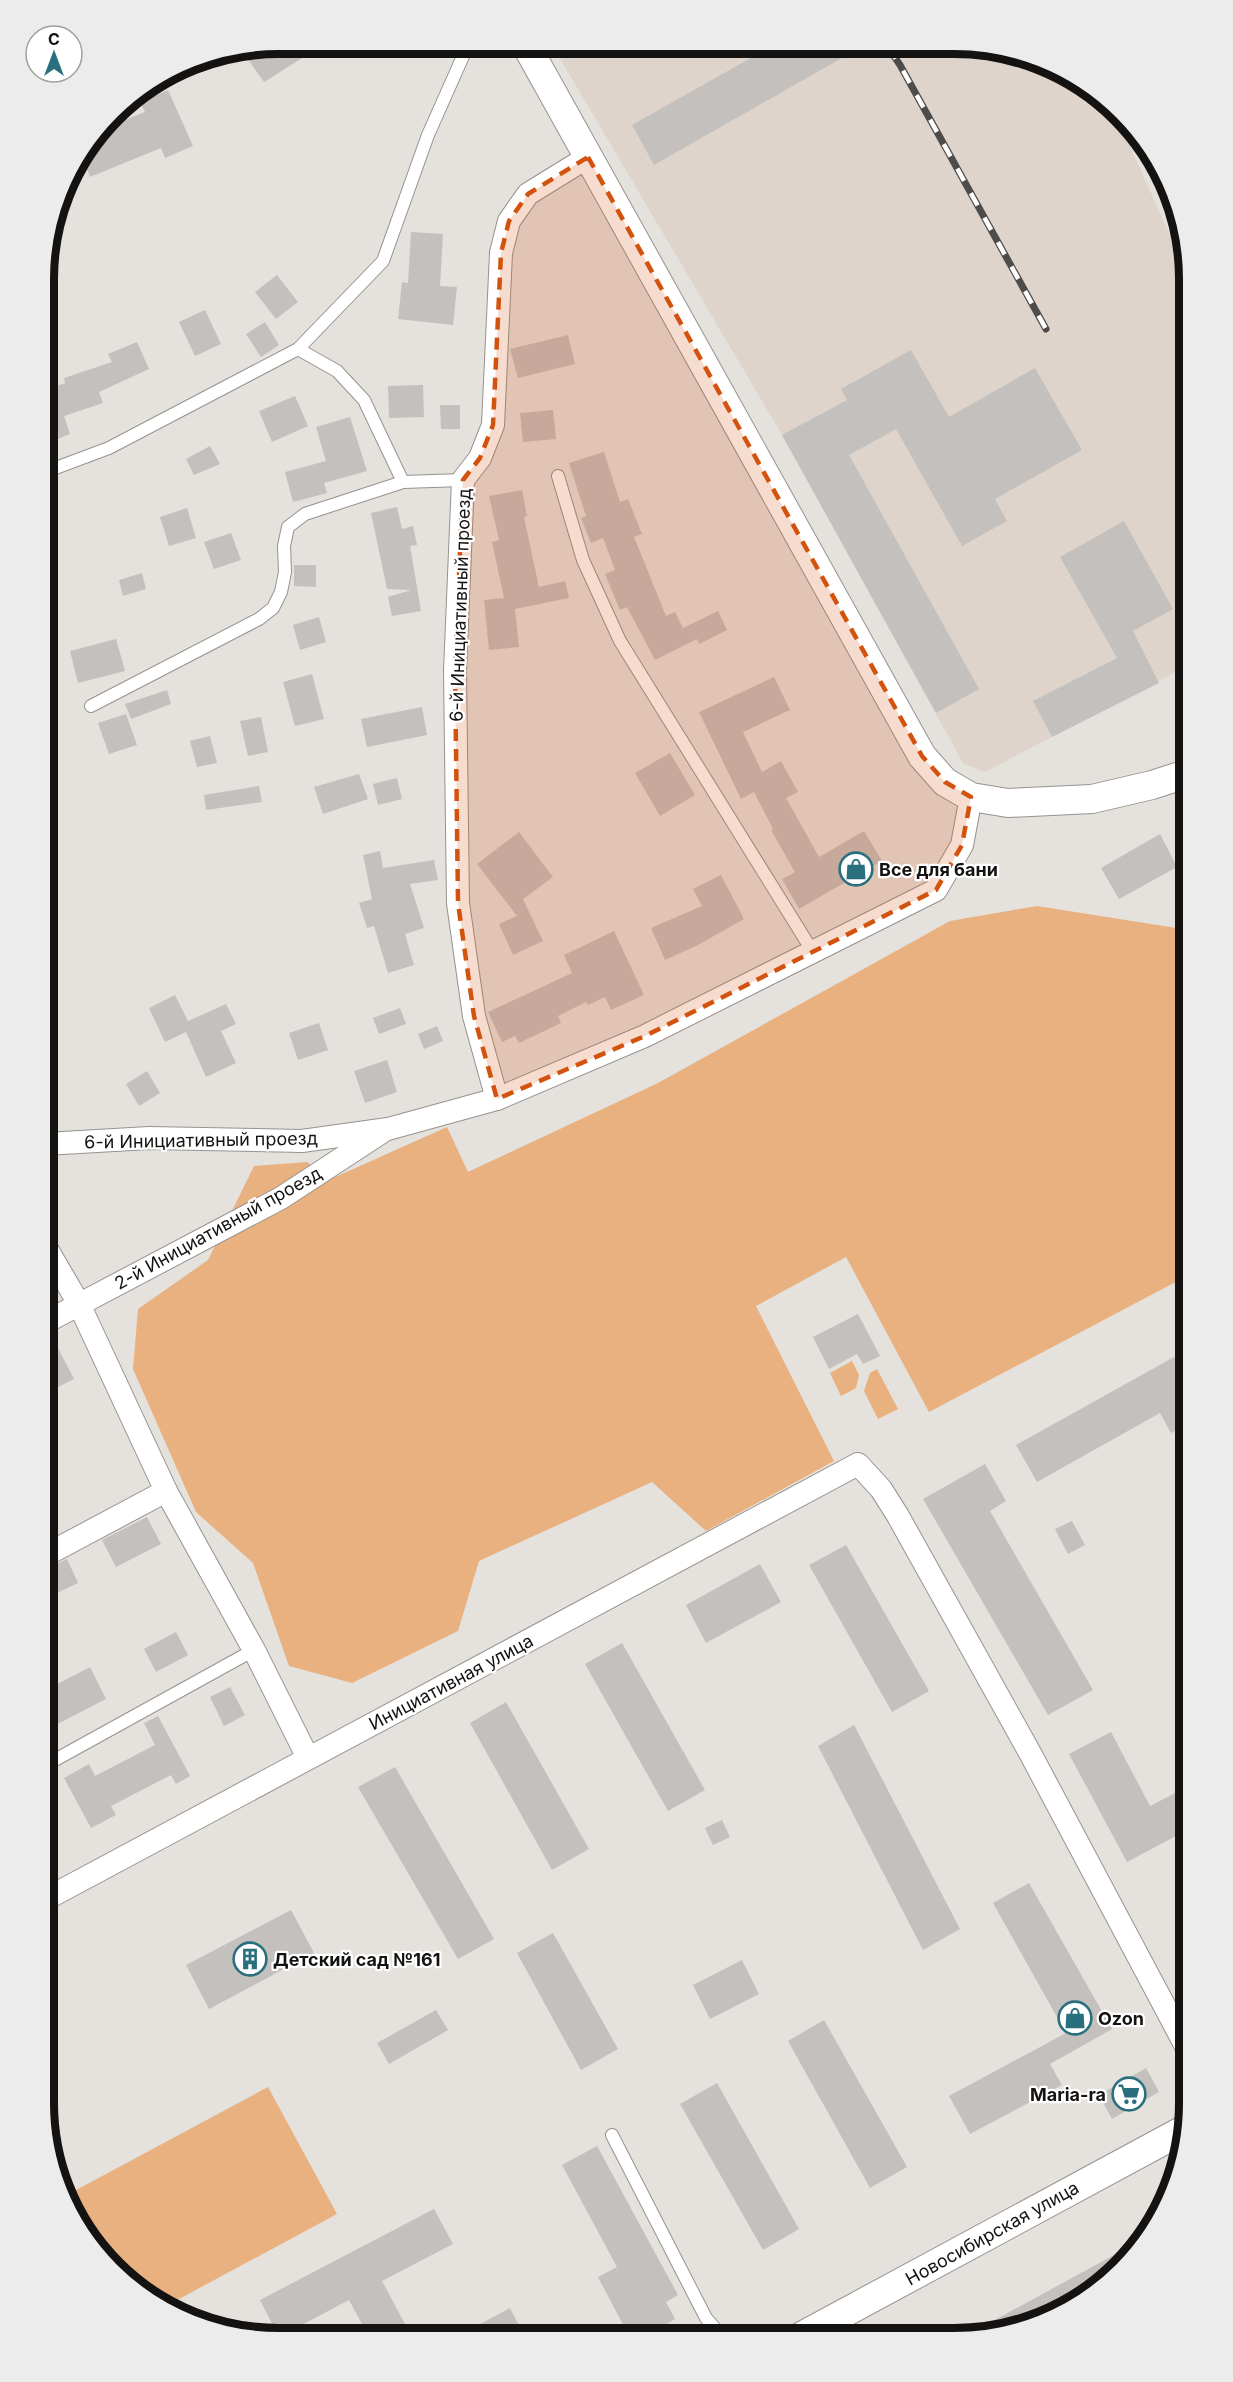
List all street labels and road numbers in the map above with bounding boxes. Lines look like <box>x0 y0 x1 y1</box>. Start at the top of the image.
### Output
street label: 6-й Инициативный проезд <box>445 488 475 722</box>
street label: 6-й Инициативный проезд <box>84 1127 318 1153</box>
street label: 2-й Инициативный проезд <box>111 1162 325 1294</box>
street label: Инициативная улица <box>365 1630 537 1734</box>
street label: Новосибирская улица <box>902 2177 1082 2289</box>

